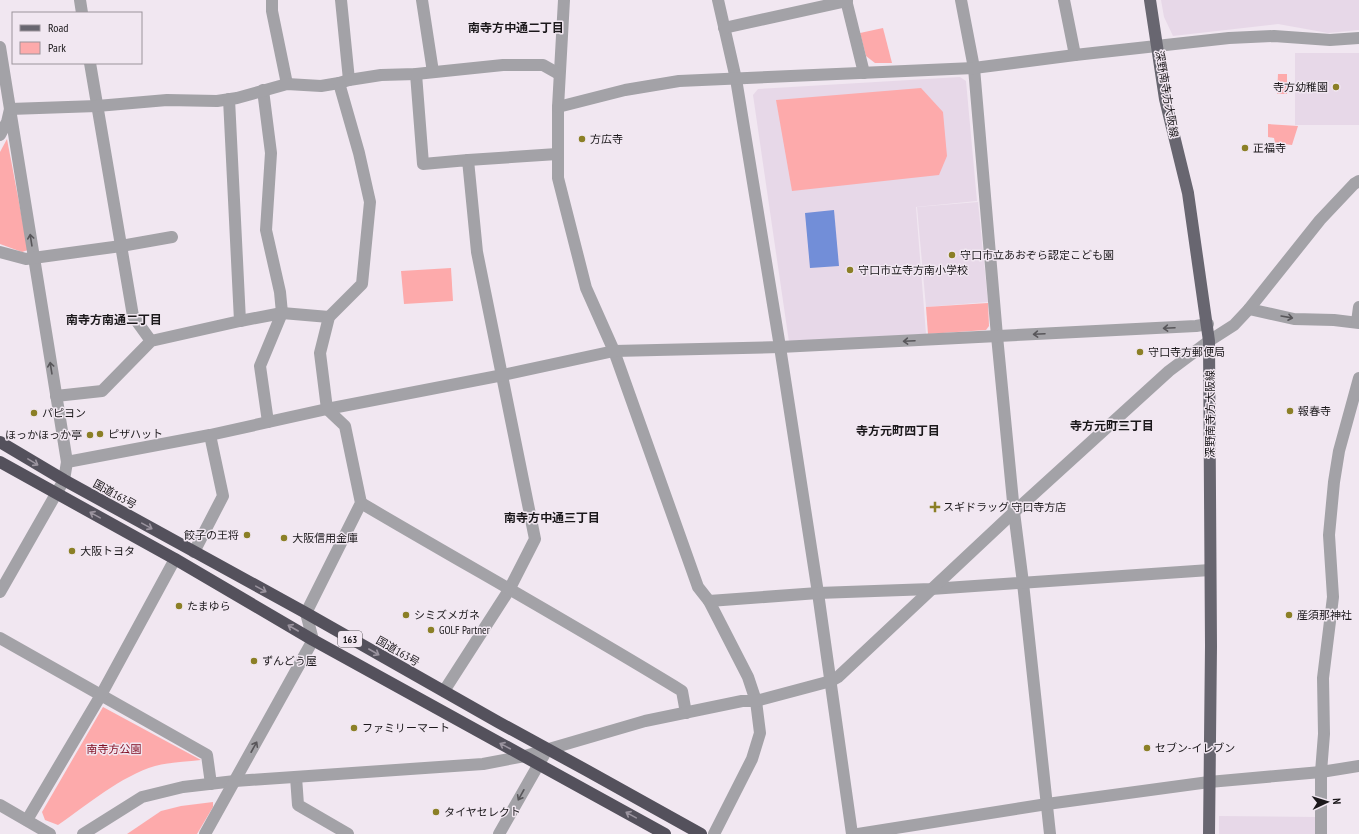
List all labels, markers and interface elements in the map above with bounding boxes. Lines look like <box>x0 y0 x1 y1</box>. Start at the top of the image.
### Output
legend <box>12 12 142 64</box>
text: Road <box>48 20 68 35</box>
district label: 南寺方中通二丁目 <box>468 20 564 35</box>
text: Park <box>48 40 66 55</box>
street label: 深野南寺方大阪線 <box>1152 49 1182 139</box>
place label: 寺方幼稚園 <box>1273 80 1328 94</box>
marker: 寺方幼稚園 <box>1331 82 1341 92</box>
place label: 方広寺 <box>590 132 623 146</box>
marker: 方広寺 <box>577 134 587 144</box>
place label: 正福寺 <box>1253 141 1286 155</box>
marker: 正福寺 <box>1240 143 1250 153</box>
one-way arrow <box>27 234 35 247</box>
place label: 守口市立あおぞら認定こども園 <box>960 248 1114 262</box>
marker: 守口市立あおぞら認定こども園 <box>947 250 957 260</box>
place label: 守口市立寺方南小学校 <box>858 263 968 277</box>
marker: 守口市立寺方南小学校 <box>845 265 855 275</box>
district label: 南寺方南通二丁目 <box>66 312 162 327</box>
one-way arrow <box>1280 314 1293 322</box>
one-way arrow <box>1163 324 1176 331</box>
one-way arrow <box>1033 331 1046 338</box>
one-way arrow <box>903 337 916 344</box>
place label: 守口寺方郵便局 <box>1148 345 1225 359</box>
marker: 守口寺方郵便局 <box>1135 347 1145 357</box>
one-way arrow <box>47 362 55 375</box>
street label: 深野南寺方大阪線 <box>1203 370 1217 458</box>
place label: 報春寺 <box>1298 404 1331 418</box>
place label: パピヨン <box>42 406 86 420</box>
marker: 報春寺 <box>1285 406 1295 416</box>
marker: パピヨン <box>29 408 39 418</box>
district label: 寺方元町三丁目 <box>1070 418 1154 433</box>
district label: 寺方元町四丁目 <box>856 423 940 438</box>
place label: ピザハット <box>108 427 163 441</box>
place label: ほっかほっか亭 <box>5 428 82 442</box>
marker: ピザハット <box>95 429 105 439</box>
marker: ほっかほっか亭 <box>85 430 95 440</box>
one-way arrow <box>27 459 39 467</box>
street label: 国道163号 <box>91 476 139 512</box>
place label: スギドラッグ 守口寺方店 <box>943 500 1066 514</box>
marker: スギドラッグ 守口寺方店 <box>930 502 940 512</box>
district label: 南寺方中通三丁目 <box>504 510 600 525</box>
one-way arrow <box>89 511 101 519</box>
one-way arrow <box>141 523 153 530</box>
place label: 餃子の王将 <box>184 528 239 542</box>
marker: 餃子の王将 <box>242 530 252 540</box>
place label: 大阪信用金庫 <box>292 531 358 545</box>
marker: 大阪信用金庫 <box>279 533 289 543</box>
place label: 大阪トヨタ <box>80 544 135 558</box>
marker: 大阪トヨタ <box>67 546 77 556</box>
one-way arrow <box>255 585 267 593</box>
place label: たまゆら <box>187 599 231 613</box>
marker: たまゆら <box>174 601 184 611</box>
place label: シミズメガネ <box>414 608 480 622</box>
place label: 産須那神社 <box>1297 608 1352 622</box>
marker: シミズメガネ <box>401 610 411 620</box>
marker: 産須那神社 <box>1284 610 1294 620</box>
place label: GOLF Partner <box>439 623 490 637</box>
one-way arrow <box>287 624 299 632</box>
marker: GOLF Partner <box>426 625 436 635</box>
road number: 163 <box>338 631 362 647</box>
street label: 国道163号 <box>374 633 422 669</box>
one-way arrow <box>368 649 380 657</box>
place label: ずんどう屋 <box>262 654 317 668</box>
marker: ずんどう屋 <box>249 656 259 666</box>
place label: ファミリーマート <box>362 721 450 735</box>
marker: ファミリーマート <box>349 723 359 733</box>
one-way arrow <box>250 741 258 753</box>
place label: セブン-イレブン <box>1155 741 1235 755</box>
park label: 南寺方公園 <box>87 742 142 756</box>
one-way arrow <box>499 742 511 749</box>
marker: セブン-イレブン <box>1142 743 1152 753</box>
north arrow <box>1307 782 1347 822</box>
one-way arrow <box>517 789 525 801</box>
text: N <box>1330 798 1344 805</box>
place label: タイヤセレクト <box>444 805 521 819</box>
marker: タイヤセレクト <box>431 807 441 817</box>
one-way arrow <box>625 810 637 818</box>

